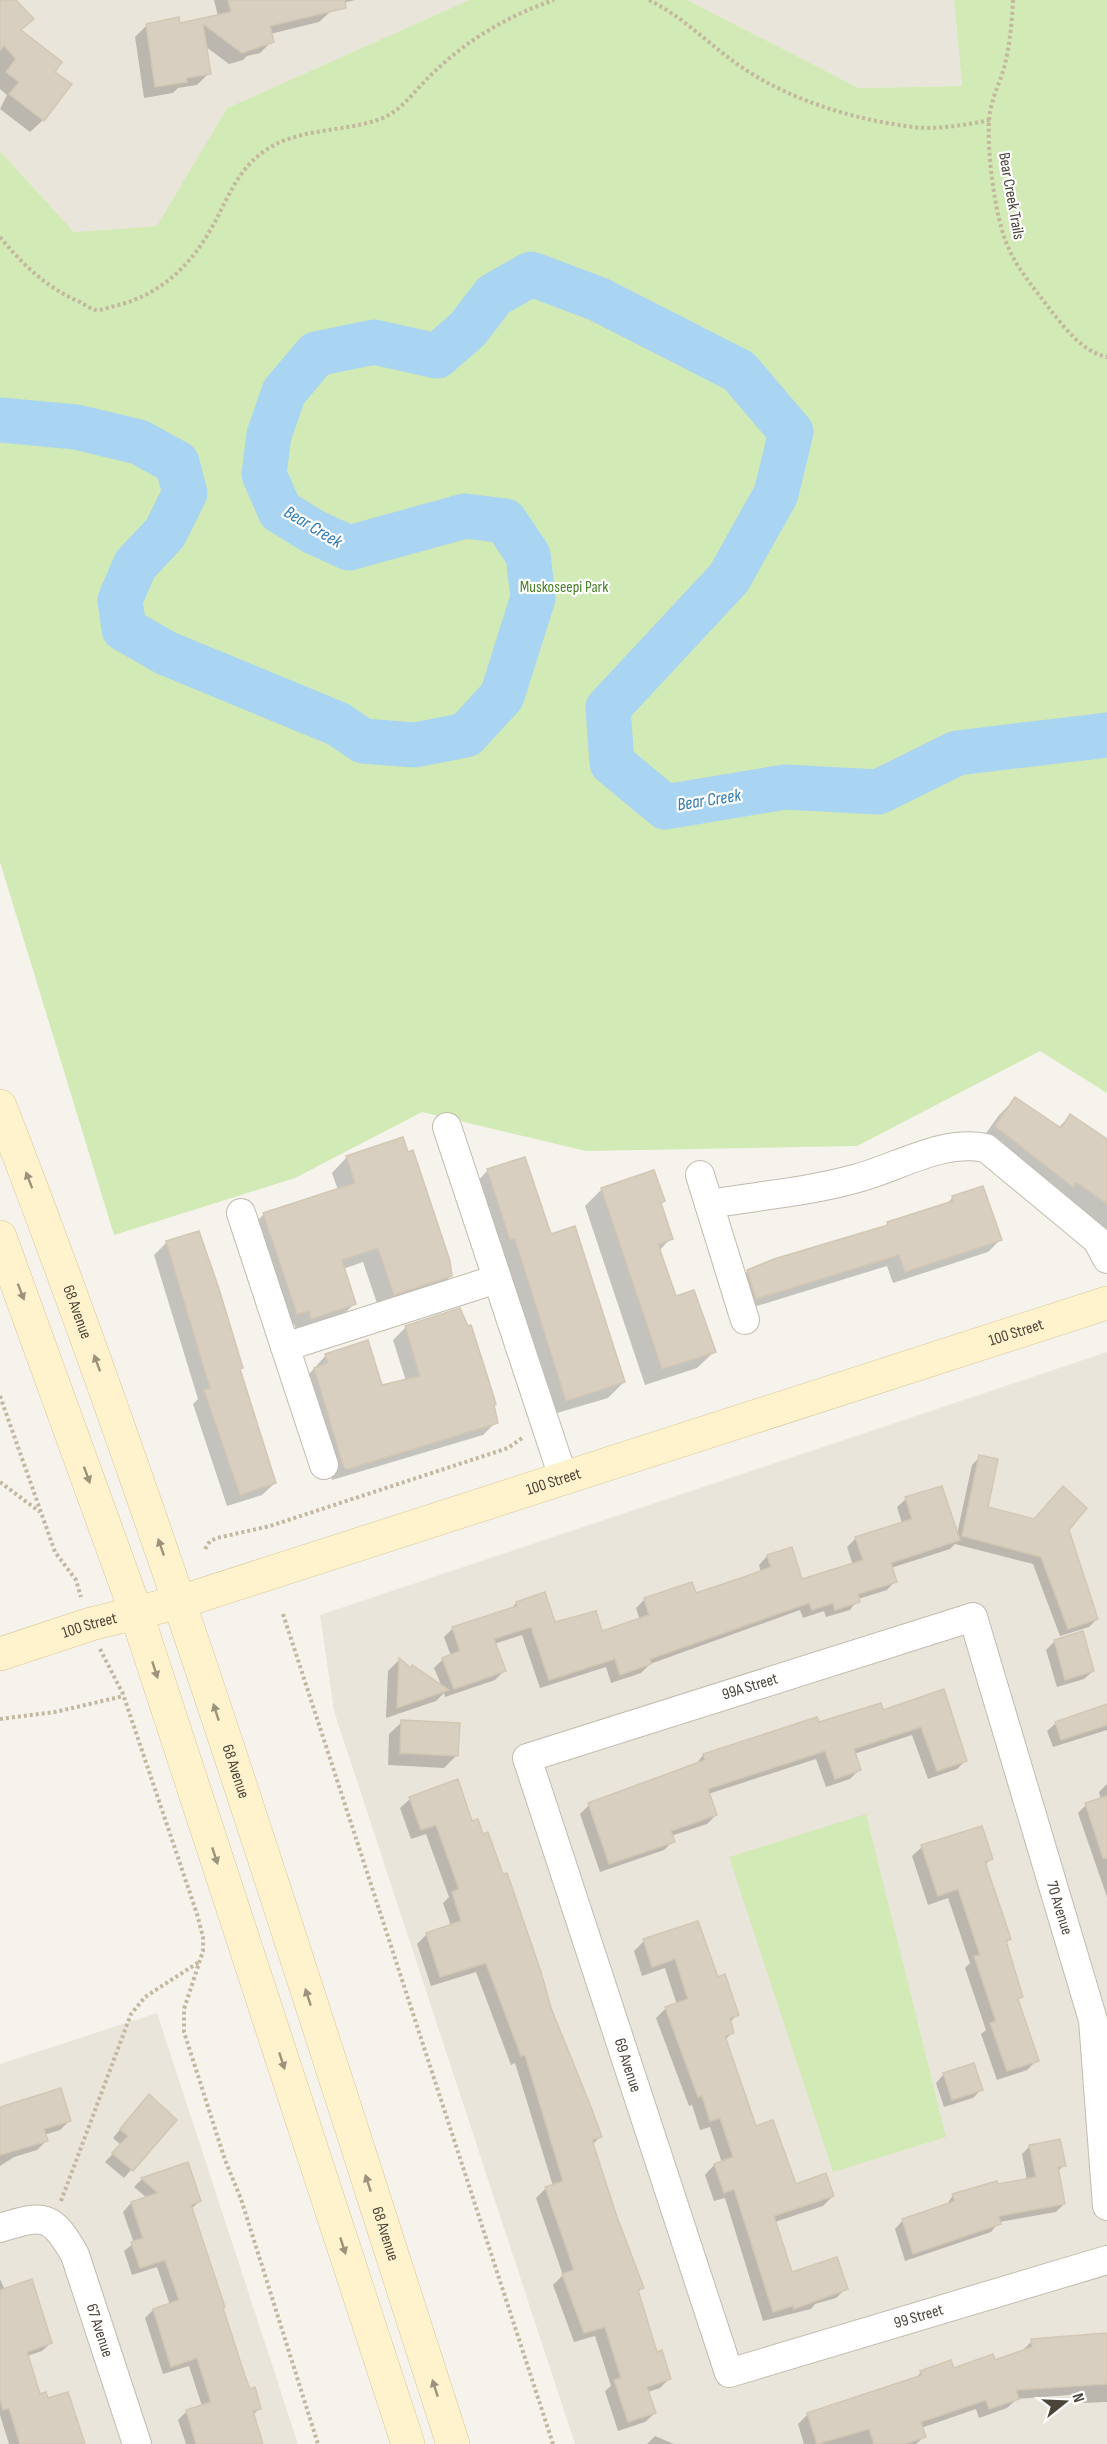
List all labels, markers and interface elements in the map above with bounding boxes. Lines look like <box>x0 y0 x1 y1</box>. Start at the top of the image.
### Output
street label: Bear Creek Trails <box>994 151 1028 241</box>
water label: Bear Creek <box>280 501 347 553</box>
park label: Muskoseepi Park <box>520 578 608 597</box>
water label: Bear Creek <box>676 784 744 815</box>
one-way arrow <box>23 1171 33 1189</box>
one-way arrow <box>17 1283 26 1301</box>
street label: 68 Avenue <box>59 1283 96 1341</box>
street label: 100 Street <box>986 1315 1046 1350</box>
one-way arrow <box>92 1353 102 1371</box>
street label: 100 Street <box>524 1464 583 1499</box>
one-way arrow <box>82 1467 92 1485</box>
one-way arrow <box>156 1538 166 1556</box>
street label: 100 Street <box>60 1608 119 1642</box>
one-way arrow <box>151 1661 160 1679</box>
street label: 99A Street <box>720 1669 780 1704</box>
one-way arrow <box>210 1703 220 1721</box>
street label: 68 Avenue <box>218 1742 254 1801</box>
one-way arrow <box>211 1847 221 1865</box>
street label: 70 Avenue <box>1042 1879 1076 1937</box>
one-way arrow <box>303 1988 312 2006</box>
street label: 69 Avenue <box>610 2036 646 2095</box>
one-way arrow <box>278 2052 288 2070</box>
one-way arrow <box>363 2174 373 2192</box>
street label: 68 Avenue <box>368 2204 403 2263</box>
one-way arrow <box>339 2237 348 2255</box>
street label: 99 Street <box>892 2300 946 2333</box>
street label: 67 Avenue <box>82 2301 117 2360</box>
north arrow <box>1035 2372 1095 2432</box>
one-way arrow <box>430 2379 439 2397</box>
text: N <box>1067 2391 1088 2405</box>

